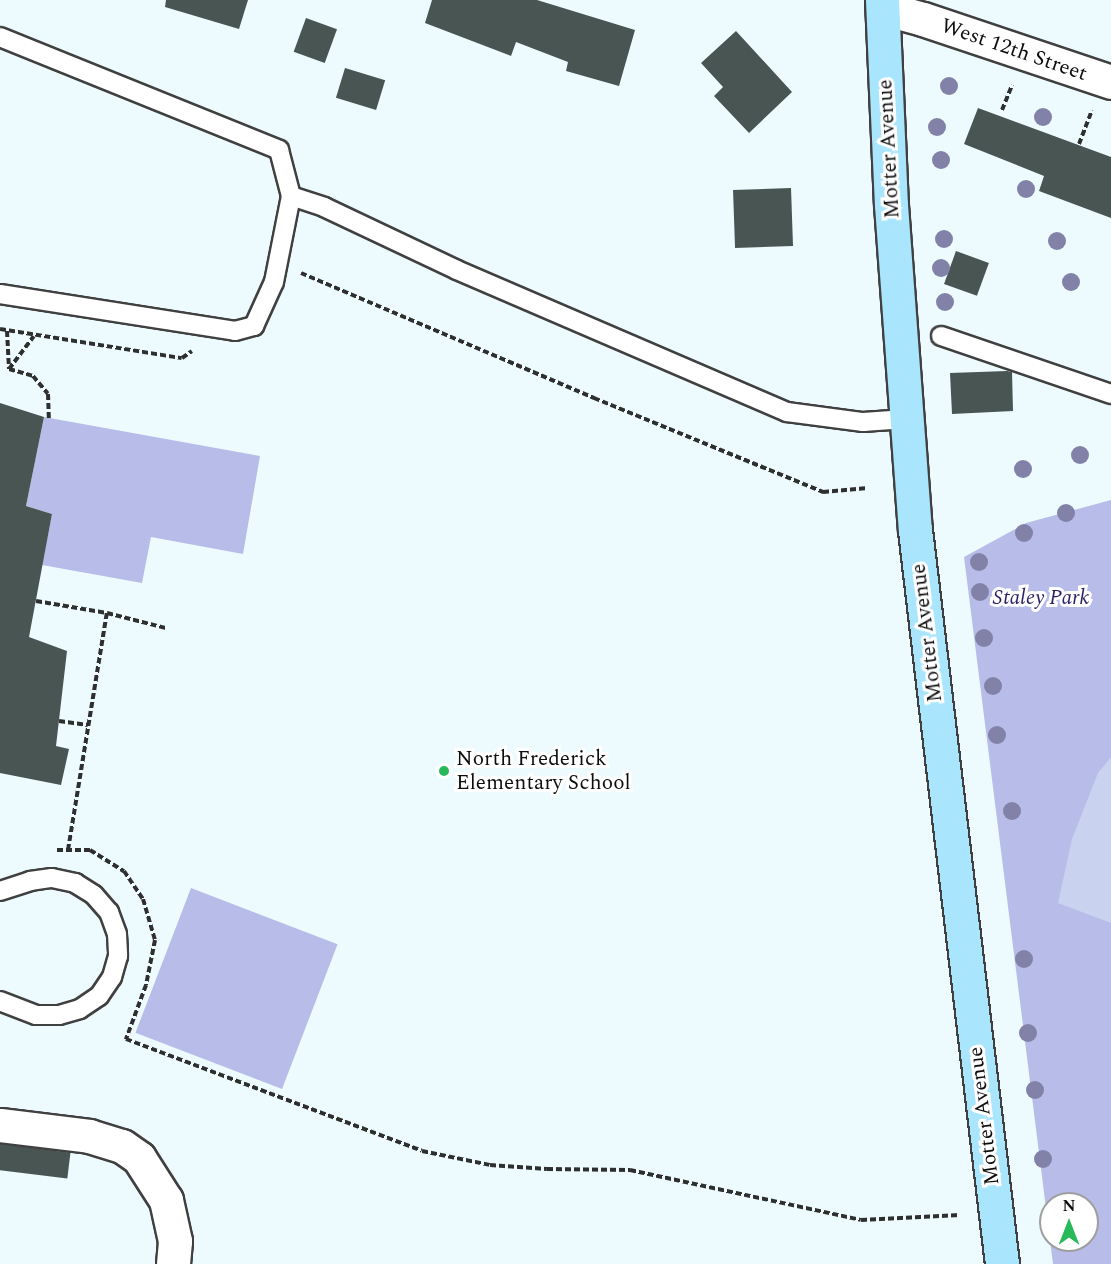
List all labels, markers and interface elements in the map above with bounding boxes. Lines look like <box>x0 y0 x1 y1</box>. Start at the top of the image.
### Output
street label: West 12th Street <box>938 13 1090 87</box>
street label: Motter Avenue <box>873 79 905 219</box>
street label: Motter Avenue <box>906 562 948 704</box>
park label: Staley Park <box>993 585 1089 611</box>
place label: North Frederick Elementary School <box>456 746 631 796</box>
marker: North Frederick Elementary School <box>437 764 451 778</box>
street label: Motter Avenue <box>963 1045 1005 1187</box>
north arrow <box>1039 1192 1099 1252</box>
text: N <box>1062 1194 1076 1218</box>

